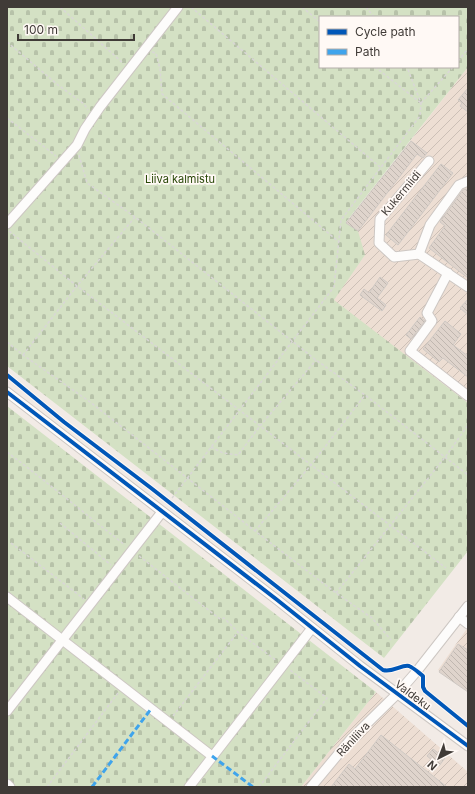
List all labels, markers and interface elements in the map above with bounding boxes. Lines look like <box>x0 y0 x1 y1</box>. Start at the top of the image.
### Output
scale bar <box>18 16 134 42</box>
legend <box>319 16 459 68</box>
text: 100 m <box>24 22 58 37</box>
text: Cycle path <box>355 24 416 39</box>
text: Path <box>355 44 380 59</box>
street label: Kukermiidi <box>378 168 424 218</box>
park label: Liiva kalmistu <box>145 172 215 186</box>
street label: Valdeku <box>392 677 434 713</box>
street label: Räniliiva <box>333 719 373 759</box>
north arrow <box>419 738 459 778</box>
text: N <box>425 757 440 773</box>

